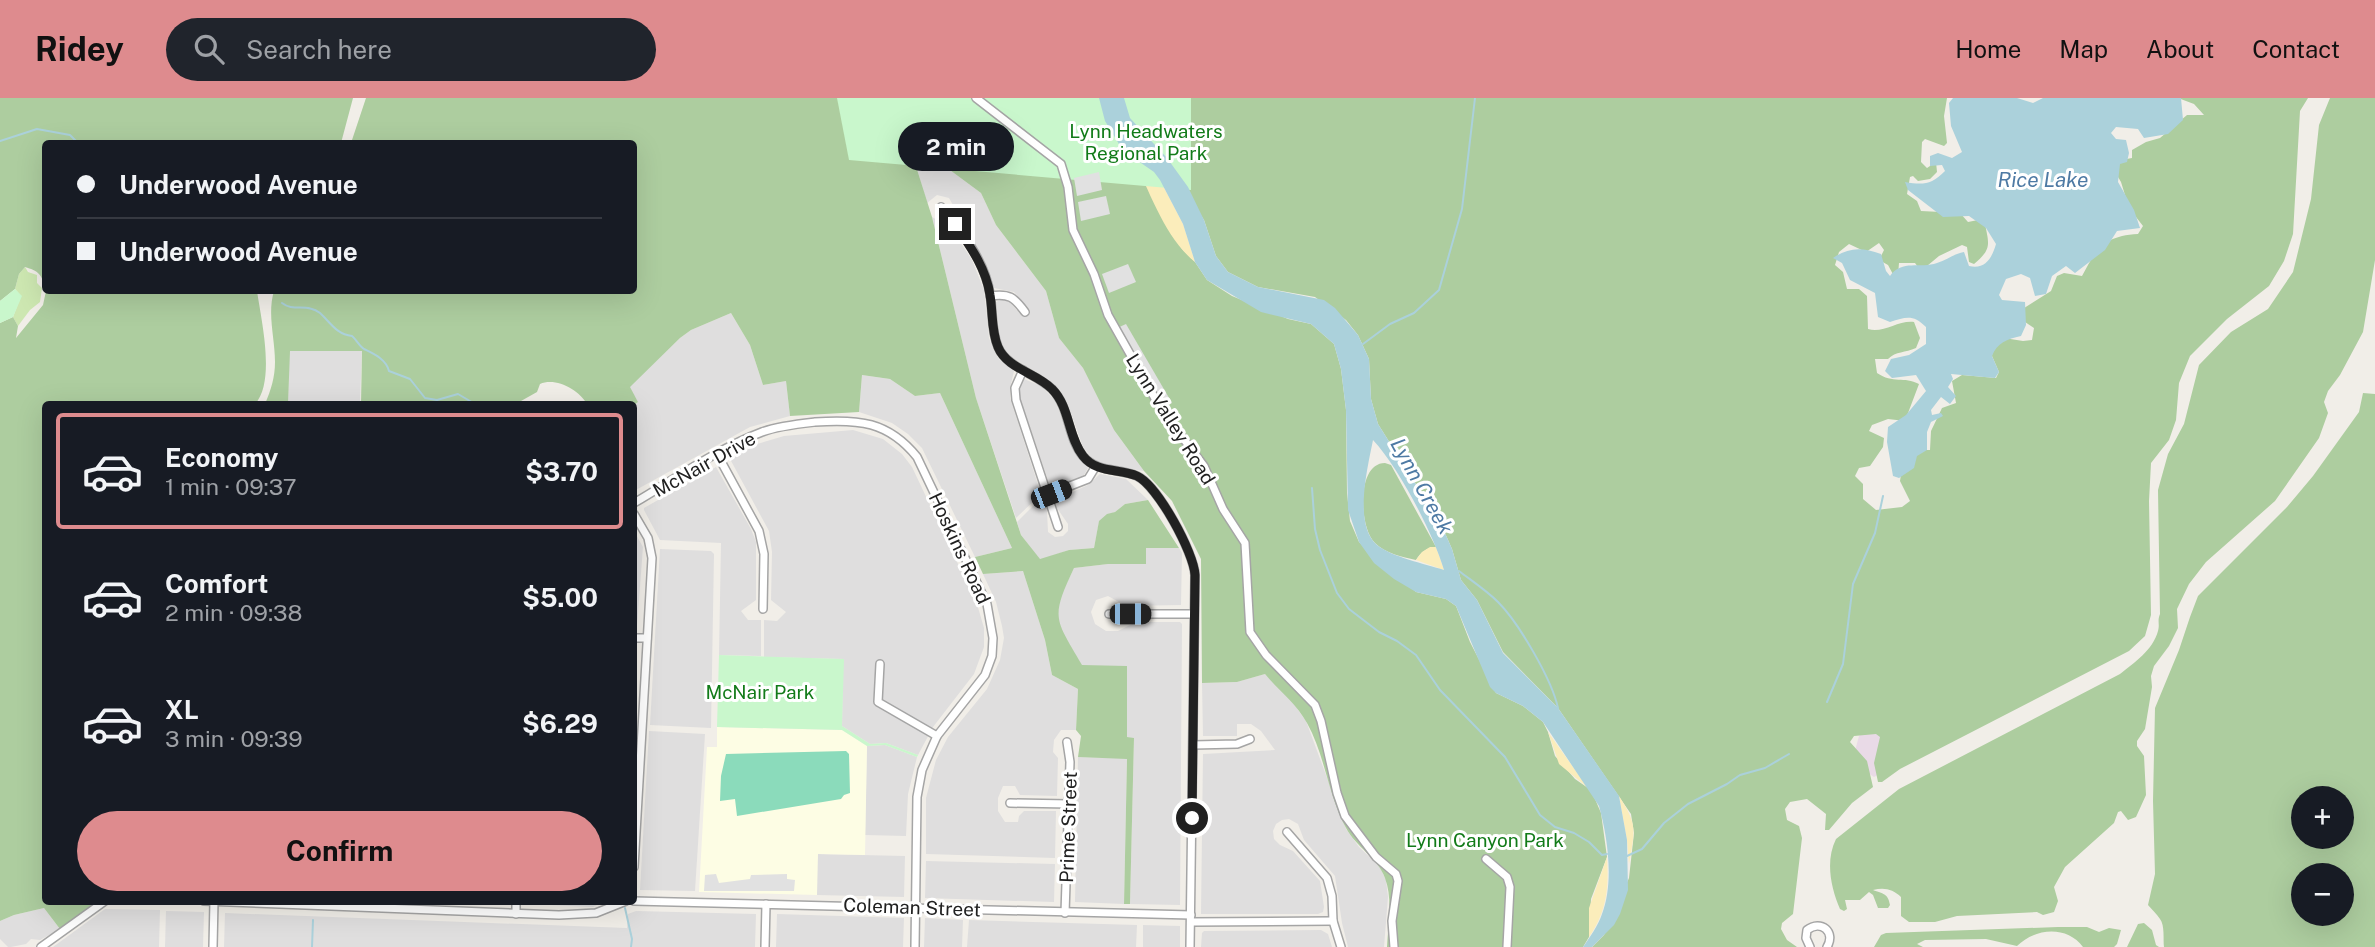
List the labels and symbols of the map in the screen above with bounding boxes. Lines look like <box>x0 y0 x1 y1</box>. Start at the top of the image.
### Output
park label: Lynn Headwaters Regional Park <box>1069 120 1223 164</box>
callout: 2 min <box>897 122 1013 172</box>
water label: Rice Lake <box>1998 167 2088 192</box>
route end <box>939 208 971 240</box>
street label: Lynn Valley Road <box>1122 350 1220 488</box>
street label: McNair Drive <box>649 427 759 501</box>
water label: Lynn Creek <box>1385 434 1459 539</box>
car <box>1028 477 1075 511</box>
street label: Hoskins Road <box>925 489 995 607</box>
car <box>1110 604 1152 625</box>
park label: McNair Park <box>705 681 815 703</box>
street label: Prime Street <box>1055 771 1081 883</box>
route start <box>1176 802 1208 834</box>
park label: Lynn Canyon Park <box>1406 829 1564 851</box>
street label: Coleman Street <box>843 894 981 920</box>

